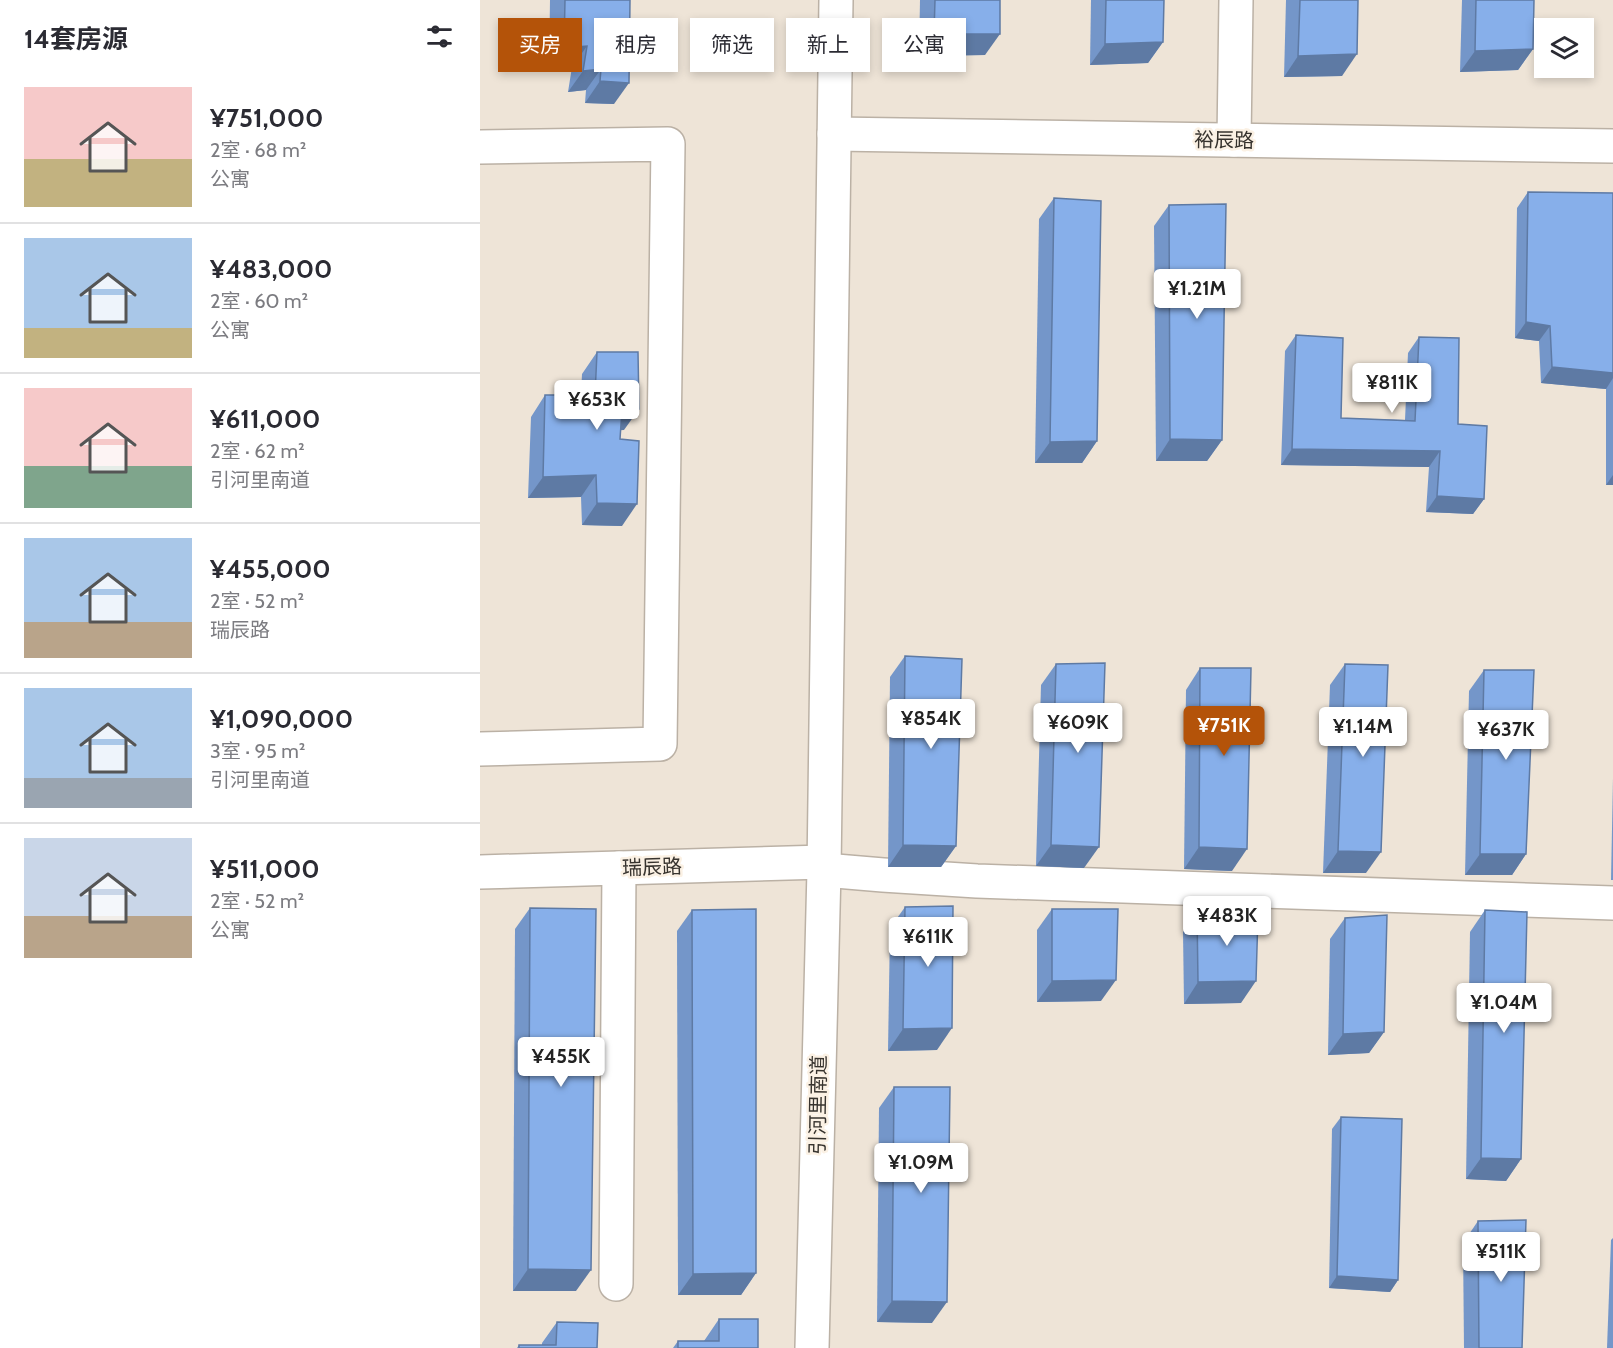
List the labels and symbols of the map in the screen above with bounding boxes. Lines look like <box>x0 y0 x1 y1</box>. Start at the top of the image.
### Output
street label: 裕辰路 <box>1194 127 1254 153</box>
pin: ¥1.21M <box>1148 269 1246 320</box>
pin: ¥811K <box>1350 363 1434 414</box>
pin: ¥653K <box>555 380 639 431</box>
pin: ¥854K <box>889 699 973 750</box>
pin: ¥609K <box>1036 703 1120 754</box>
pin: ¥751K <box>1182 706 1266 757</box>
pin: ¥1.14M <box>1314 707 1412 758</box>
pin: ¥637K <box>1464 710 1548 761</box>
street label: 瑞辰路 <box>622 854 682 880</box>
pin: ¥483K <box>1185 896 1269 947</box>
pin: ¥611K <box>886 917 970 968</box>
pin: ¥1.04M <box>1455 983 1553 1034</box>
pin: ¥455K <box>519 1037 603 1088</box>
street label: 引河里南道 <box>805 1055 831 1155</box>
pin: ¥1.09M <box>872 1143 970 1194</box>
pin: ¥511K <box>1459 1232 1543 1283</box>

